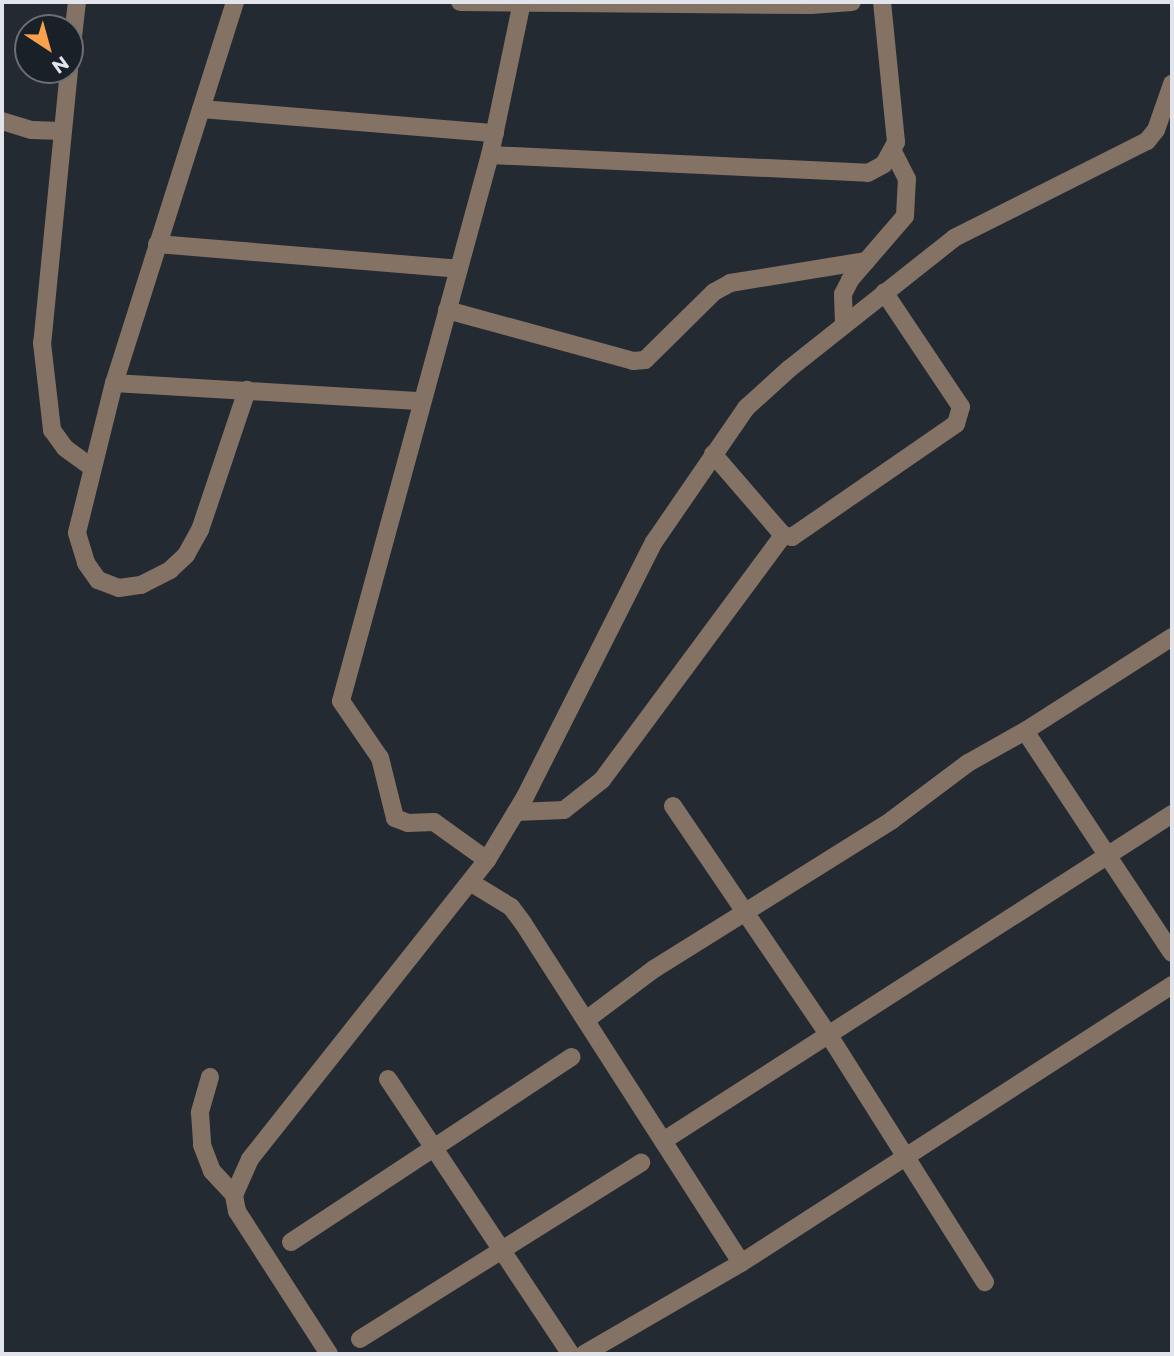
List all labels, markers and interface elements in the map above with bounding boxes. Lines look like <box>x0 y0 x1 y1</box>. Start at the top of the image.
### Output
north arrow <box>14 14 84 84</box>
text: N <box>47 51 73 79</box>

